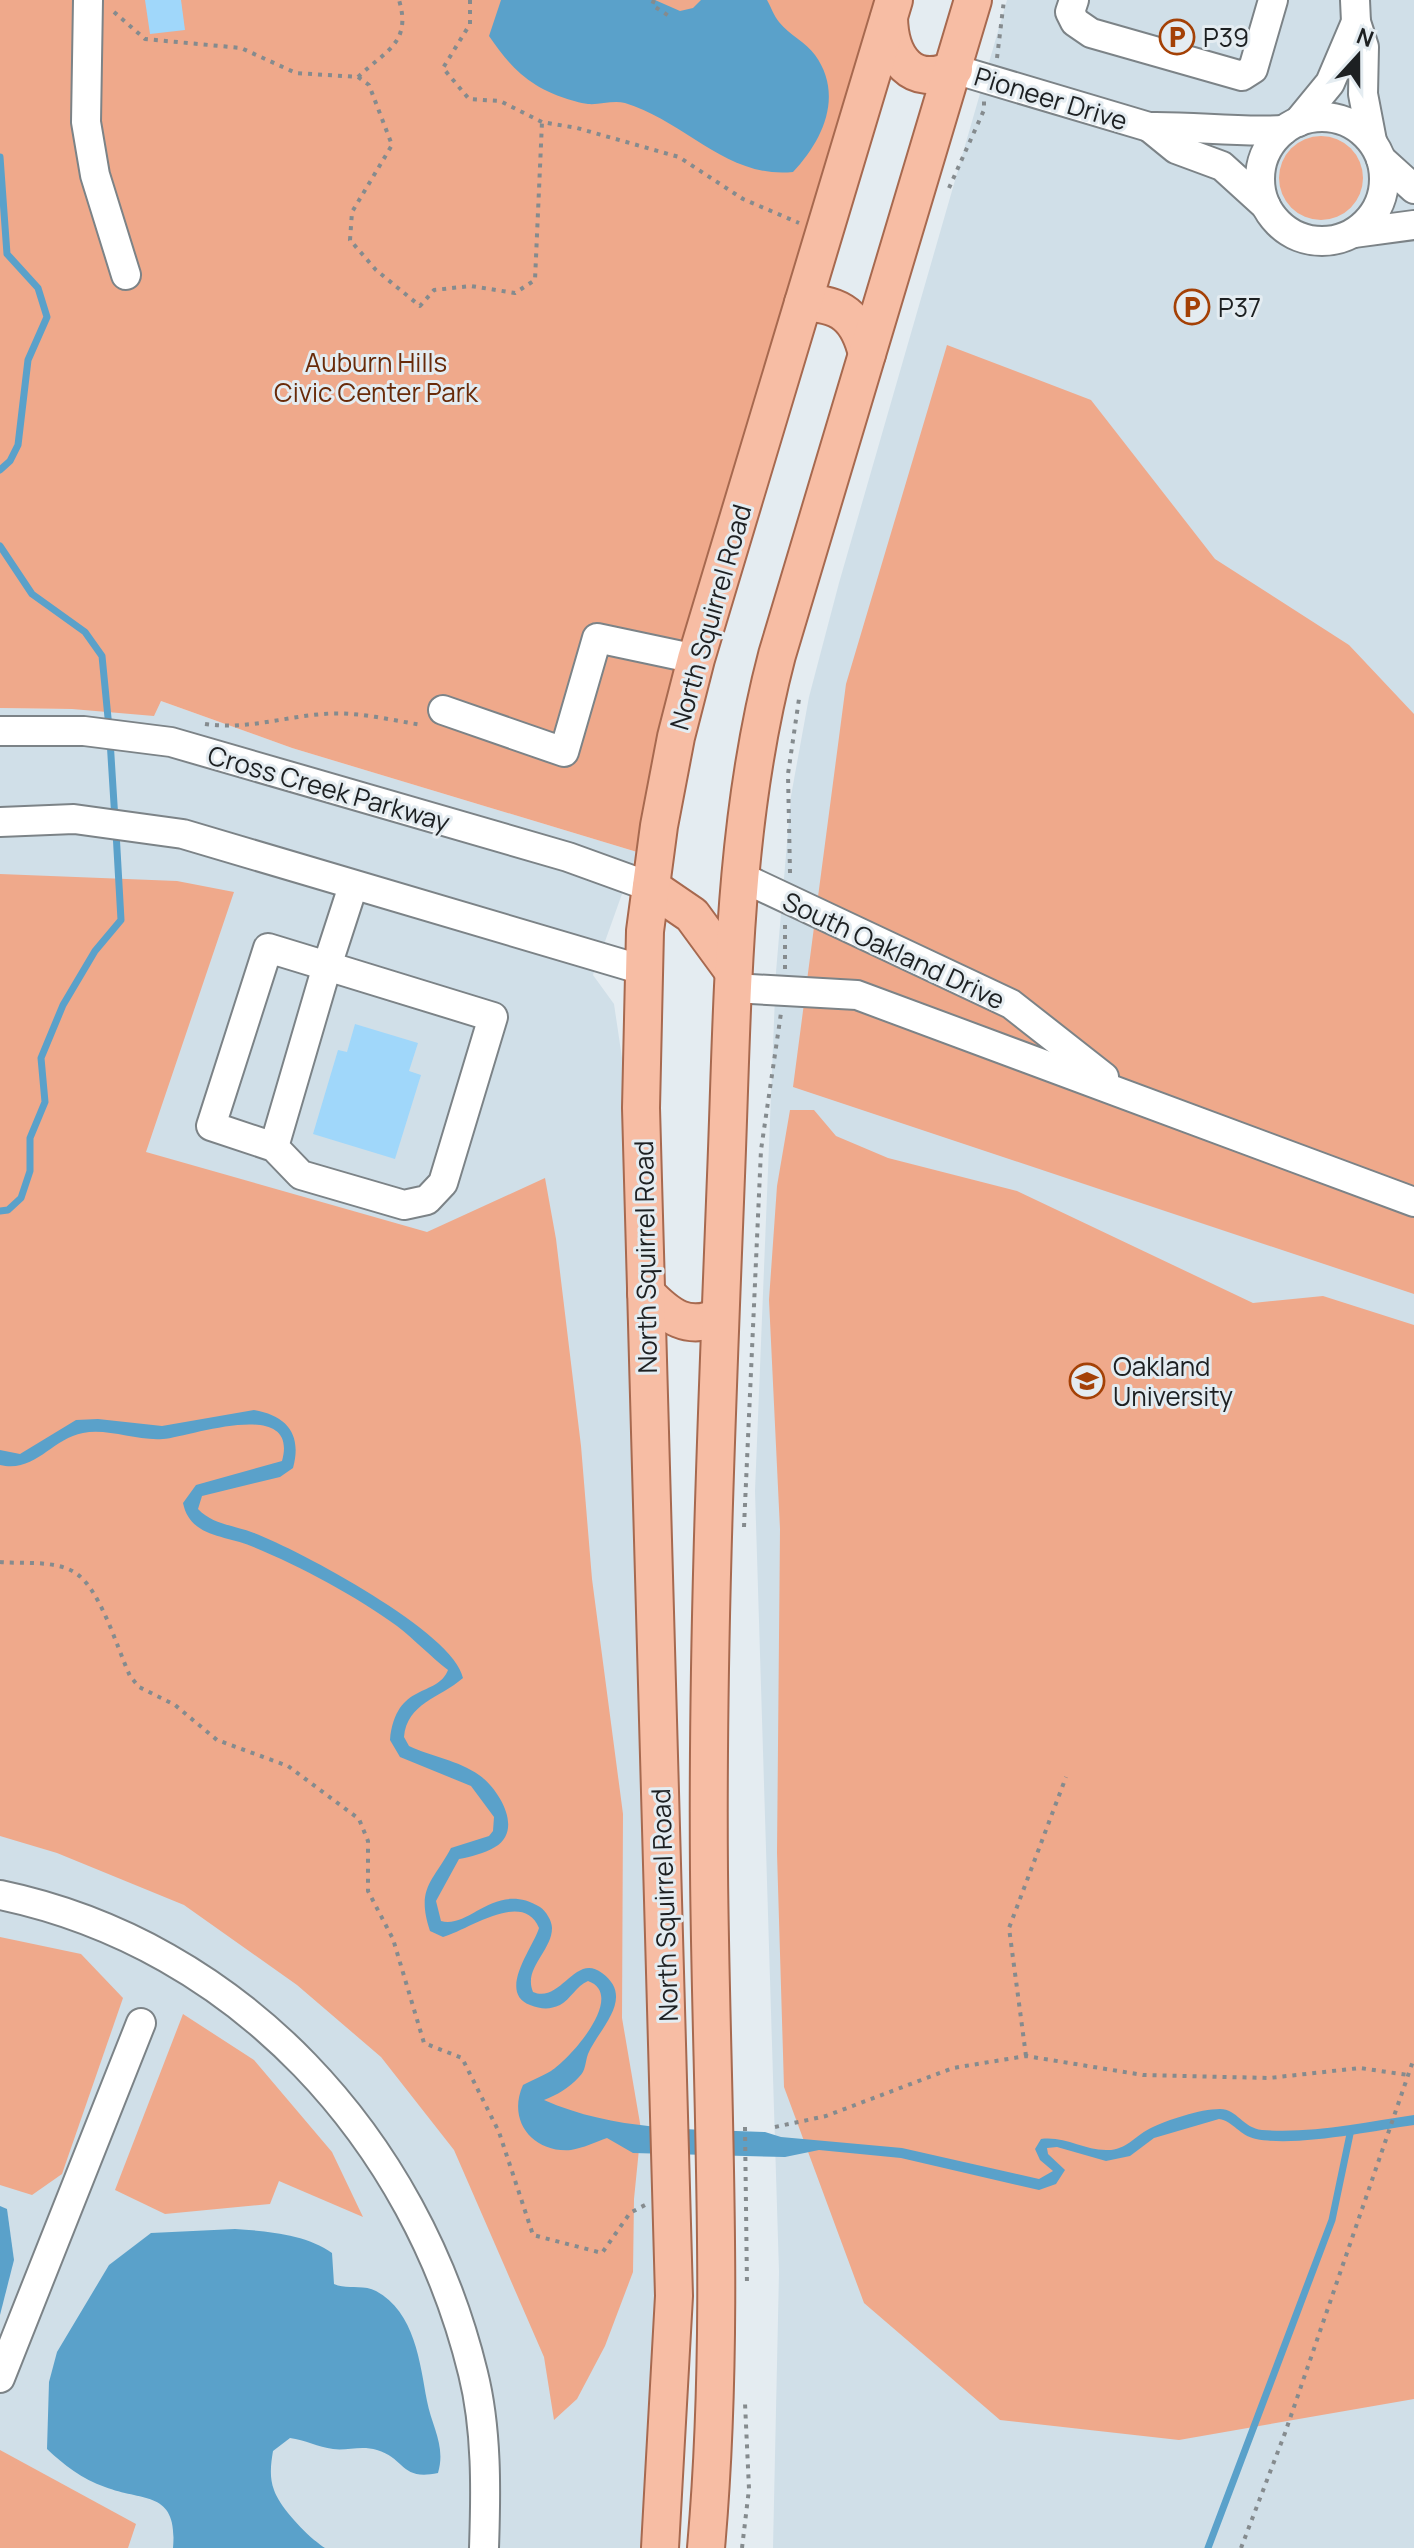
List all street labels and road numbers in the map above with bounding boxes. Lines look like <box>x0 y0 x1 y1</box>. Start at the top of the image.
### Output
street label: Pioneer Drive <box>970 58 1132 138</box>
street label: North Squirrel Road <box>661 500 759 734</box>
street label: Cross Creek Parkway <box>204 736 454 840</box>
street label: South Oakland Drive <box>777 883 1011 1017</box>
street label: North Squirrel Road <box>625 1140 665 1374</box>
street label: North Squirrel Road <box>642 1788 686 2022</box>

